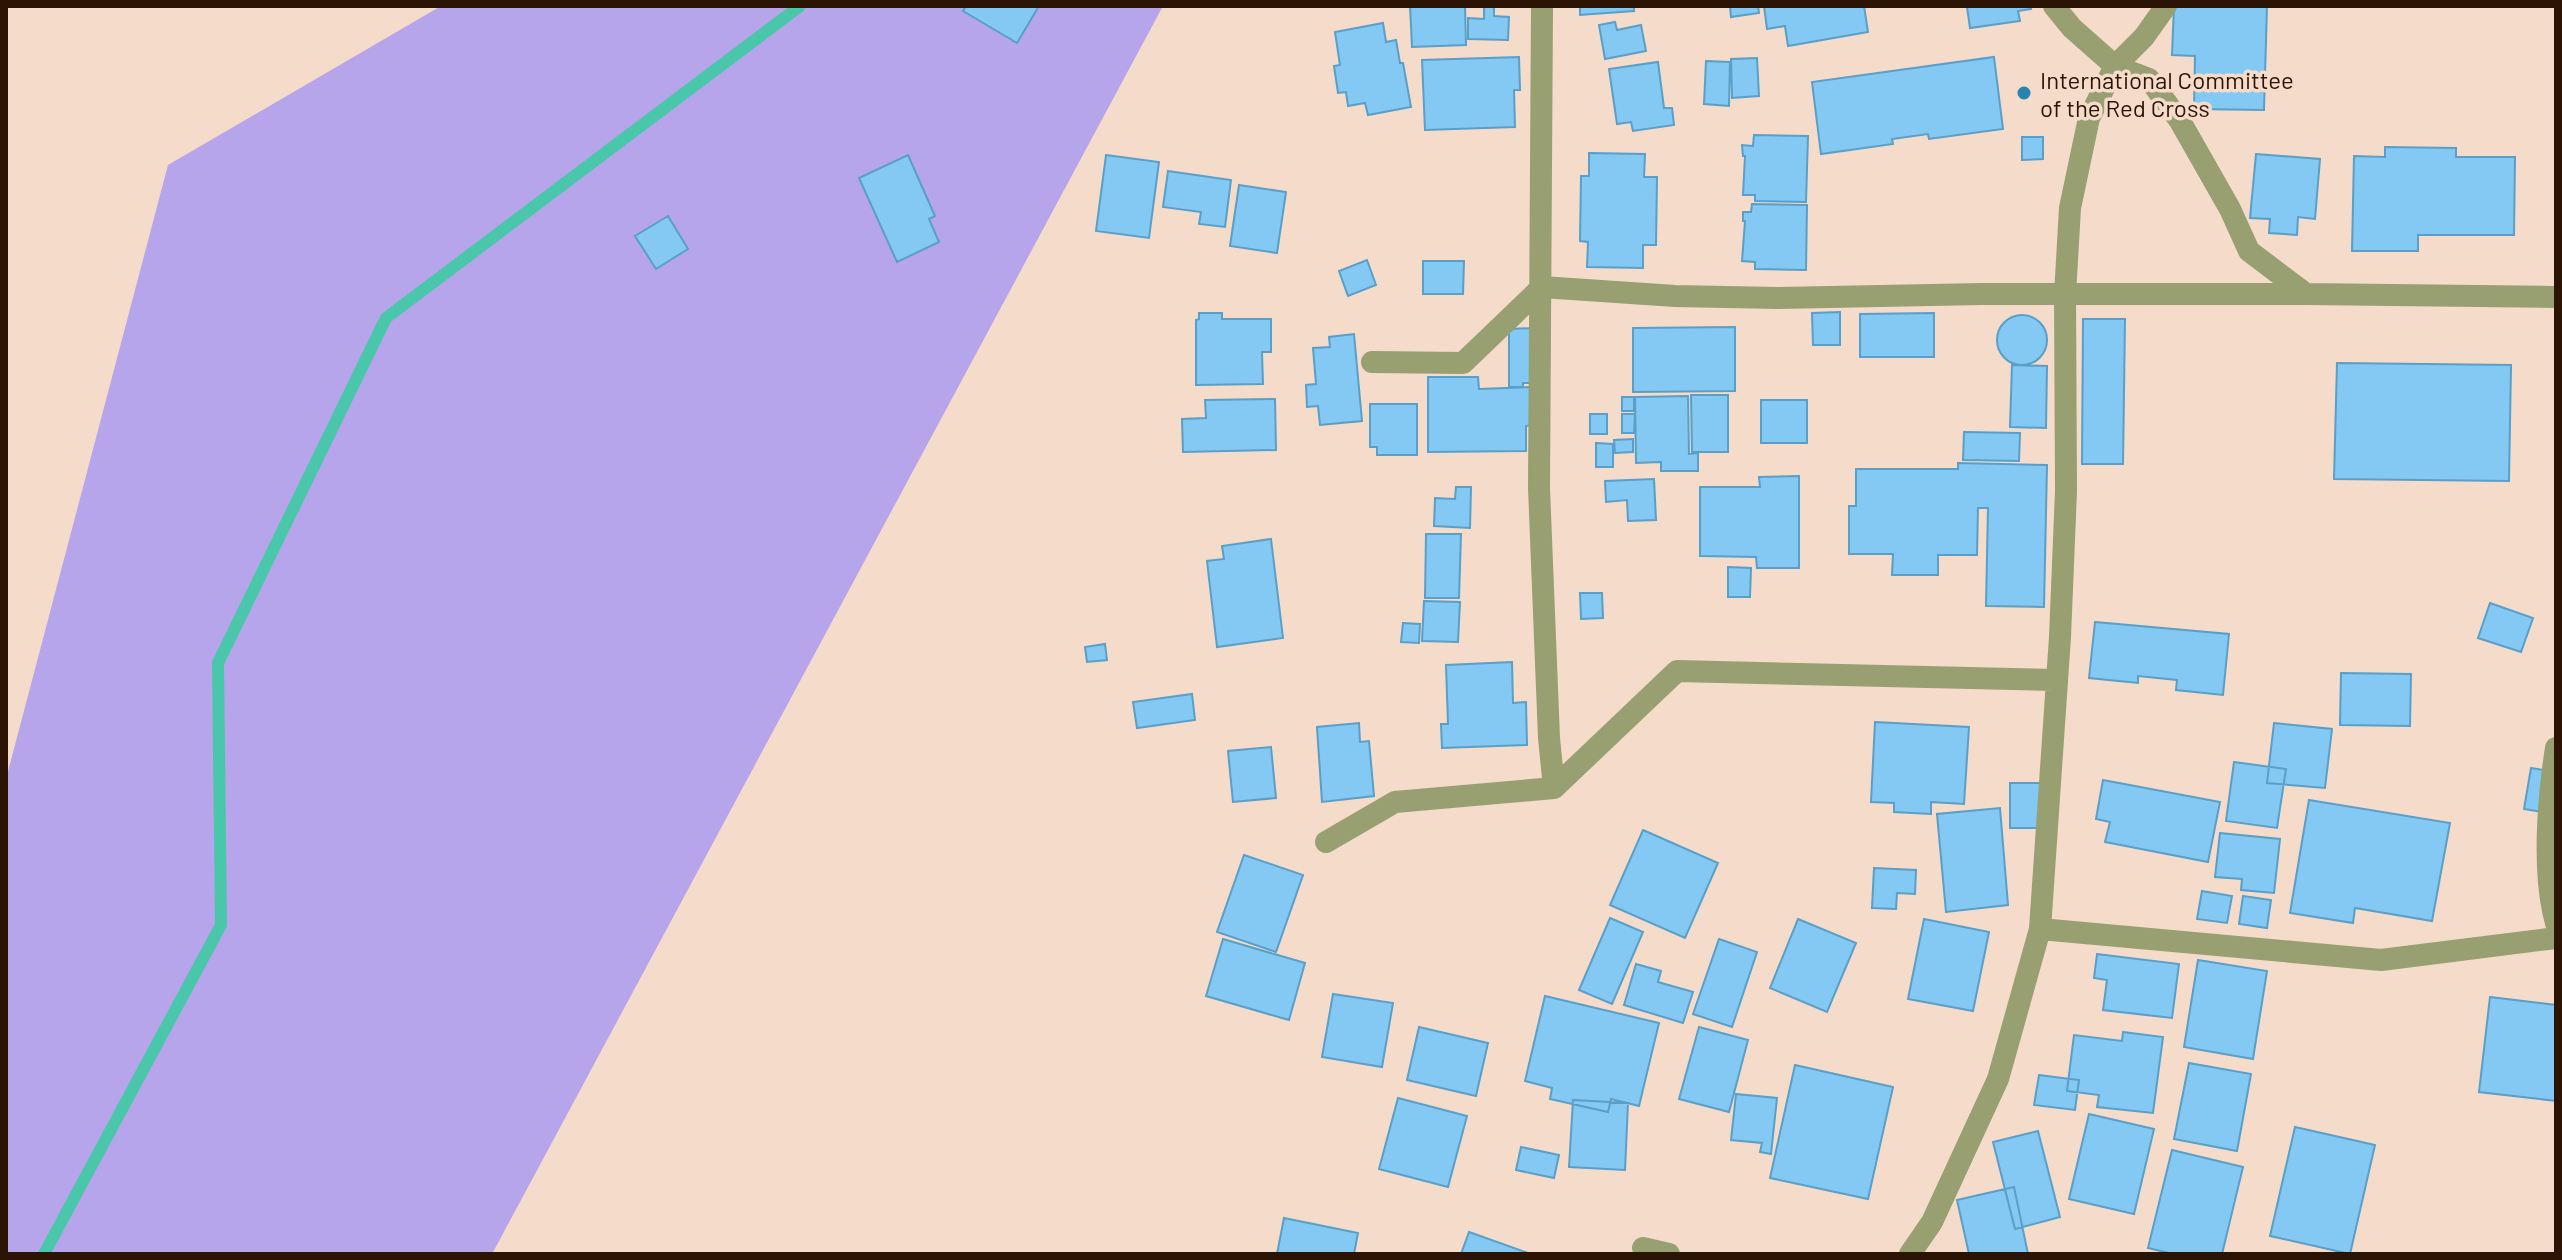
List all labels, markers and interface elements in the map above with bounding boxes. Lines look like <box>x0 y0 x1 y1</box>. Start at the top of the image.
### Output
place label: International Committee of the Red Cross <box>2040 65 2294 122</box>
marker: International Committee of the Red Cross <box>2015 84 2033 102</box>

